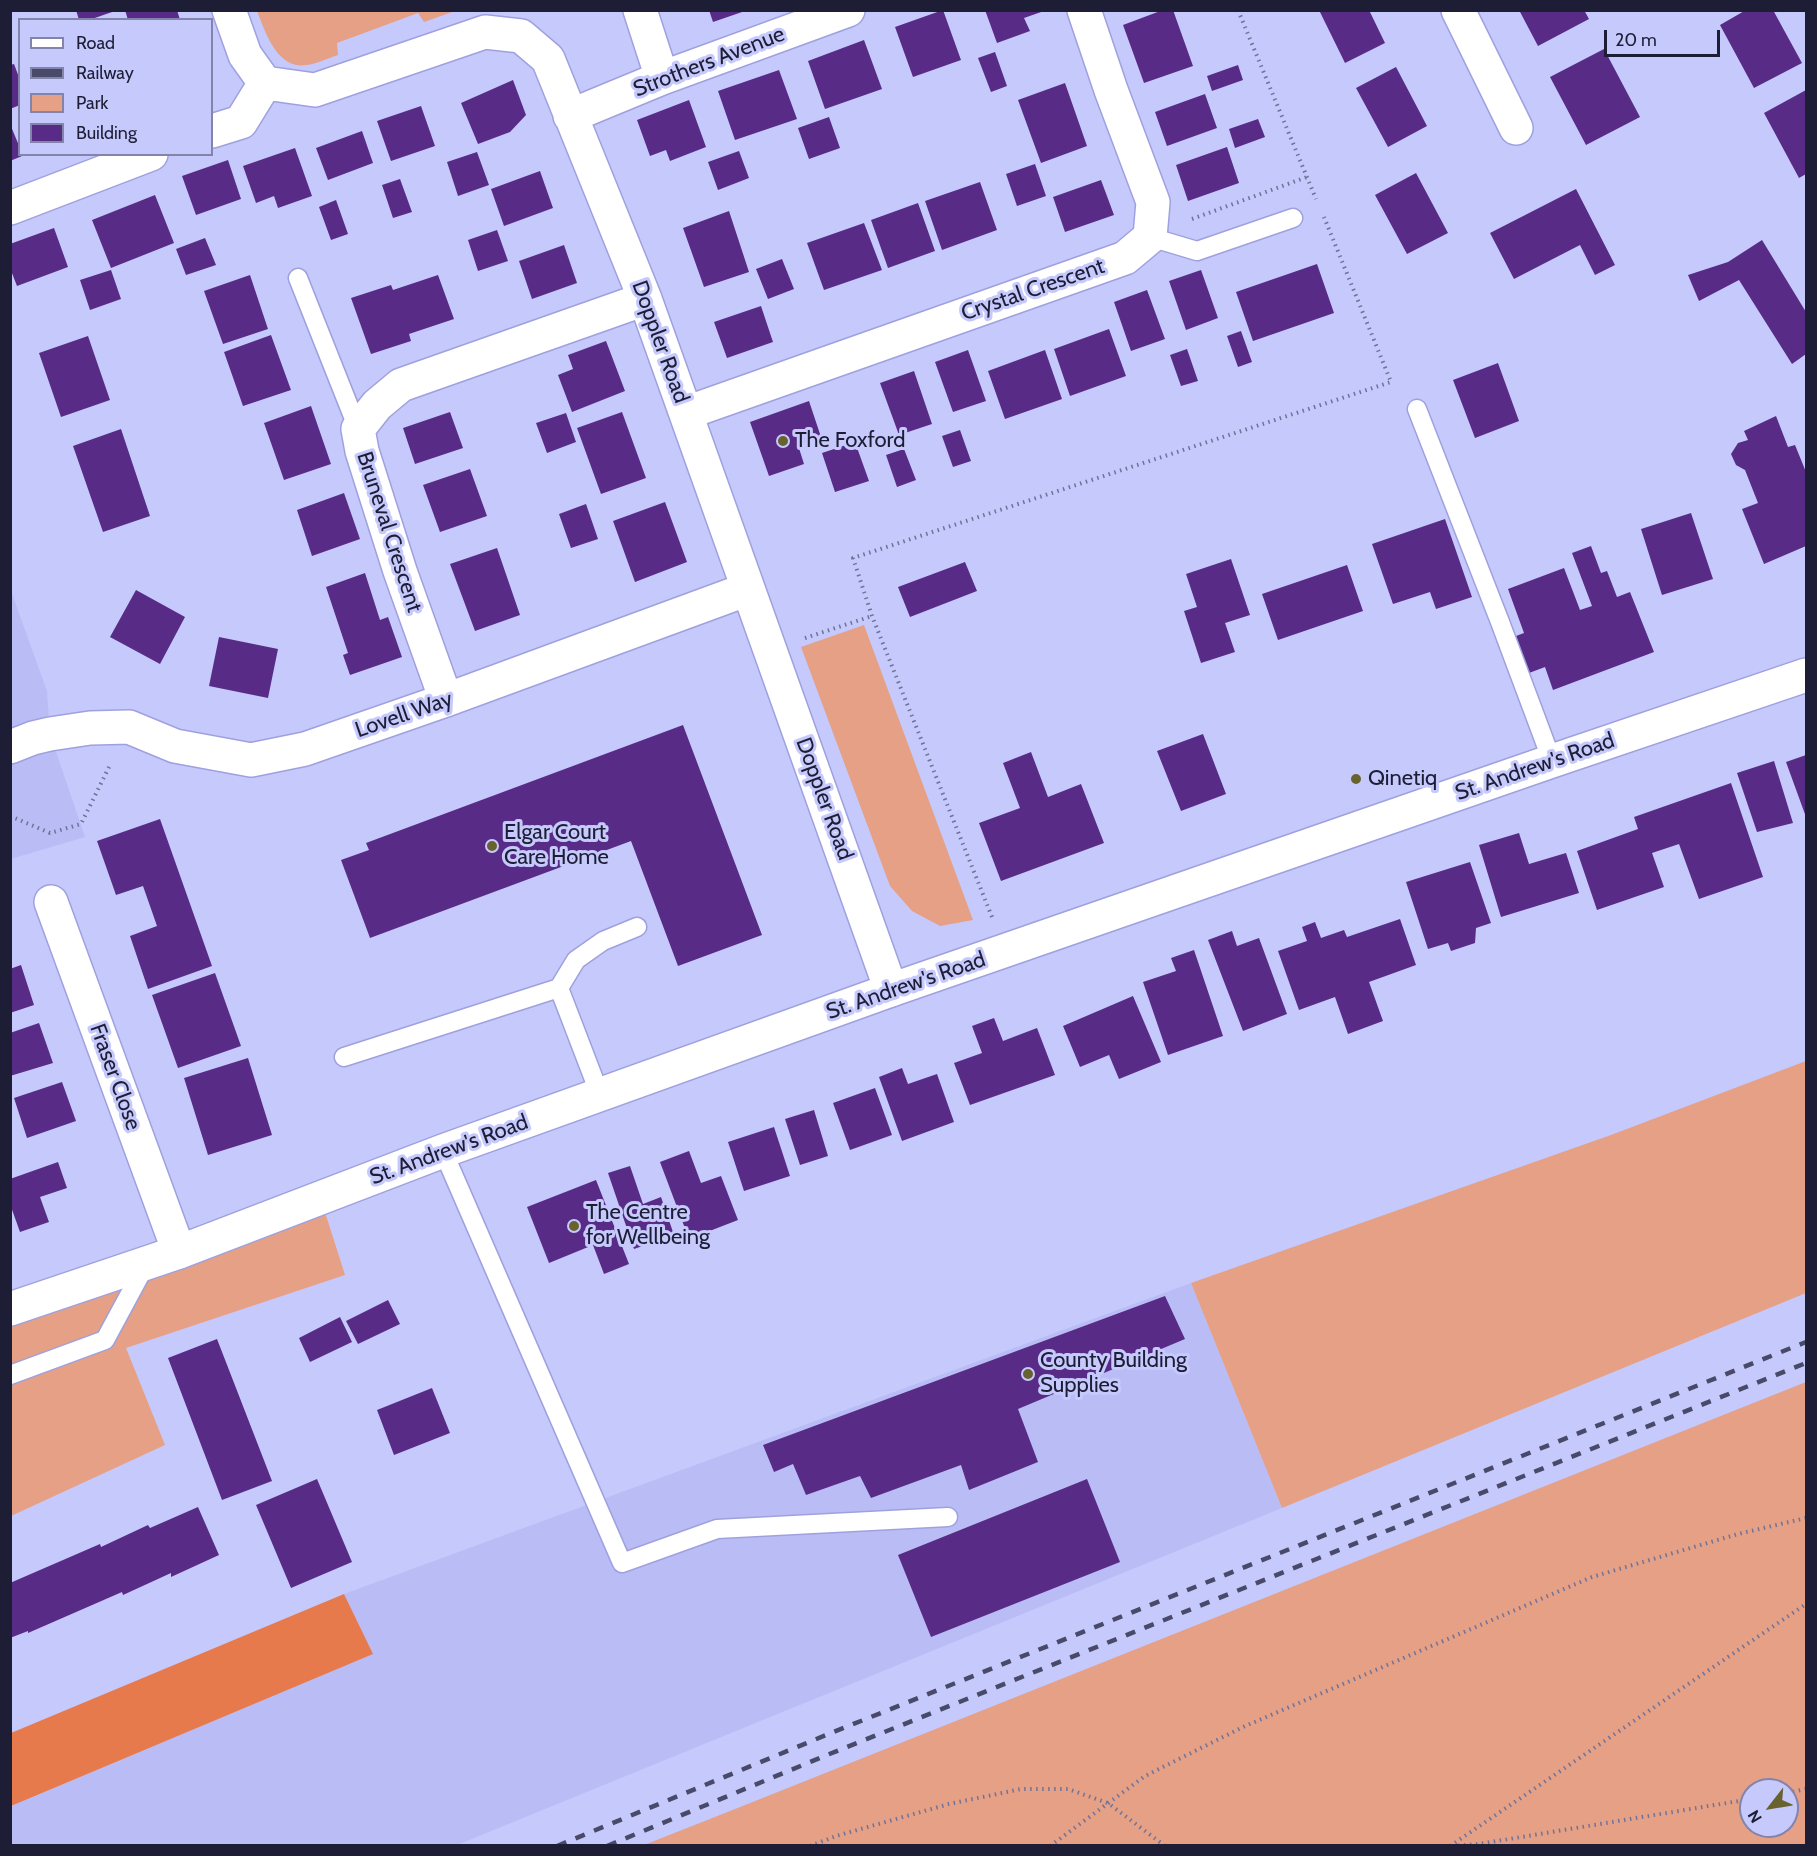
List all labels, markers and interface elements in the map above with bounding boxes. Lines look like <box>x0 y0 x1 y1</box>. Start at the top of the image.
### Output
legend <box>18 18 213 156</box>
scale bar <box>1607 18 1722 56</box>
street label: Strothers Avenue <box>630 21 788 103</box>
text: 20 m <box>1615 29 1657 51</box>
text: Road <box>76 32 115 54</box>
text: Railway <box>76 62 134 84</box>
text: Park <box>76 92 108 114</box>
text: Building <box>76 122 137 144</box>
street label: Crystal Crescent <box>958 253 1108 327</box>
street label: Doppler Road <box>626 277 694 407</box>
place label: The Foxford <box>795 428 905 454</box>
marker: The Foxford <box>776 434 790 448</box>
street label: Bruneval Crescent <box>351 448 427 616</box>
street label: Lovell Way <box>352 686 456 744</box>
street label: St. Andrew's Road <box>1452 727 1618 807</box>
street label: Doppler Road <box>790 734 858 864</box>
place label: Qinetiq <box>1368 766 1437 792</box>
marker: Qinetiq <box>1349 772 1363 786</box>
place label: Elgar Court Care Home <box>504 820 609 872</box>
marker: Elgar Court Care Home <box>485 839 499 853</box>
street label: St. Andrew's Road <box>823 946 989 1026</box>
street label: Fraser Close <box>84 1020 146 1134</box>
street label: St. Andrew's Road <box>366 1109 532 1191</box>
place label: The Centre for Wellbeing <box>586 1200 710 1252</box>
marker: The Centre for Wellbeing <box>567 1219 581 1233</box>
place label: County Building Supplies <box>1040 1348 1187 1400</box>
marker: County Building Supplies <box>1021 1367 1035 1381</box>
north arrow <box>1739 1778 1799 1838</box>
text: N <box>1744 1807 1766 1826</box>

